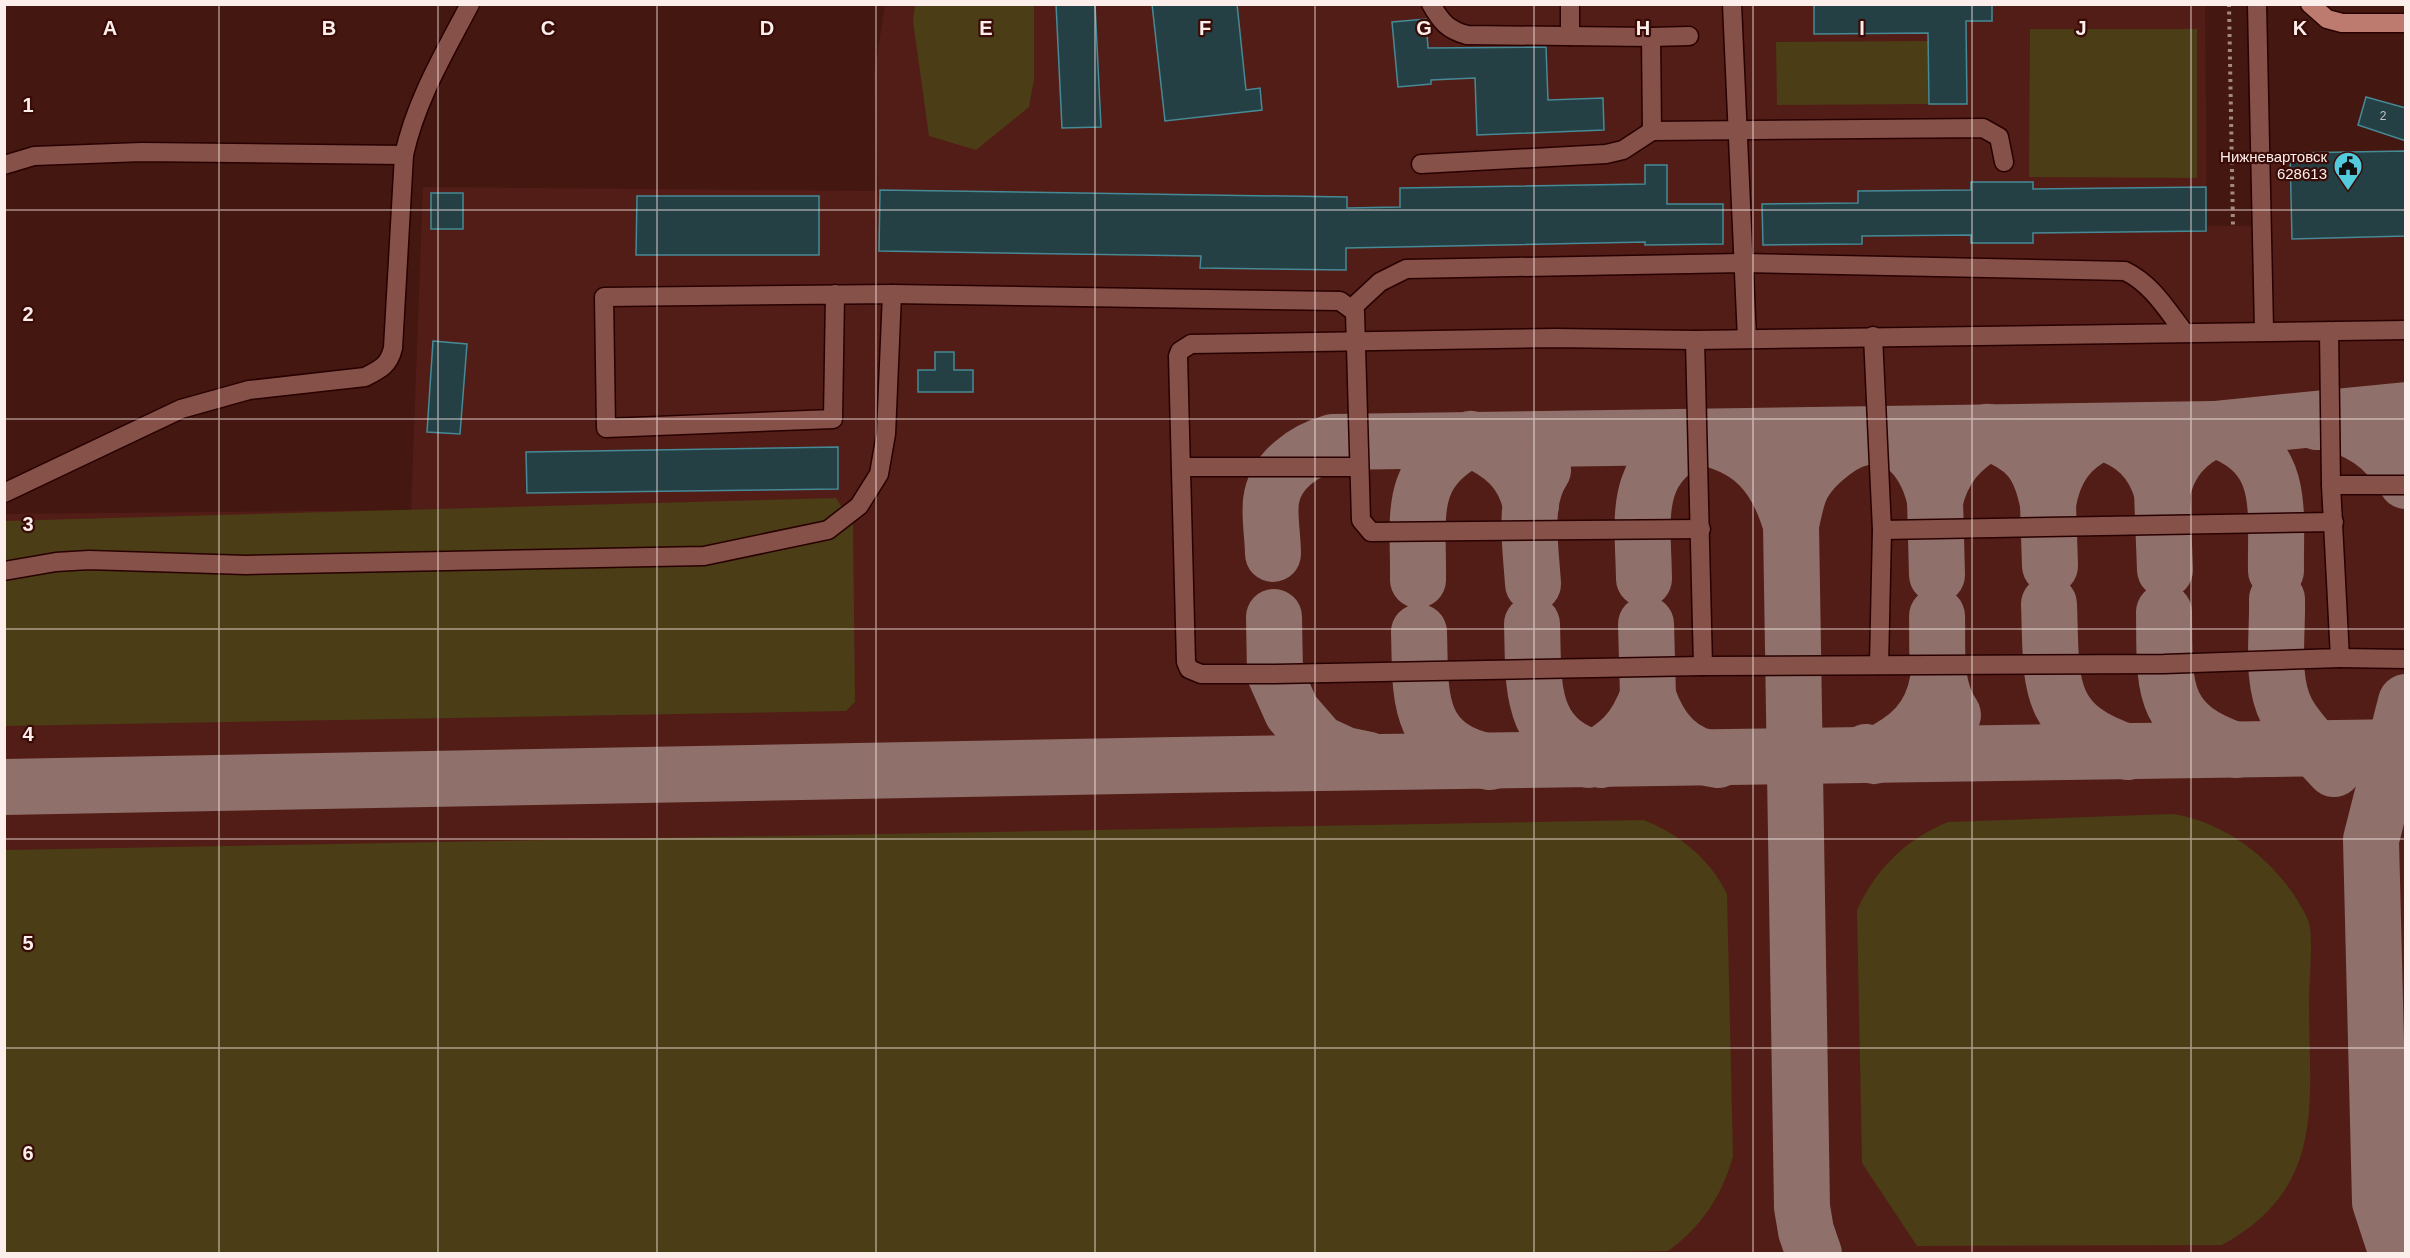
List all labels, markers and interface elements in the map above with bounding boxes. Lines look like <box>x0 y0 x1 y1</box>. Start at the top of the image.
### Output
text: A <box>103 17 117 39</box>
text: B <box>322 17 336 39</box>
text: C <box>541 17 555 39</box>
text: D <box>760 17 774 39</box>
text: E <box>979 17 993 39</box>
text: F <box>1199 17 1211 39</box>
text: G <box>1416 17 1432 39</box>
text: H <box>1636 17 1650 39</box>
text: I <box>1859 17 1865 39</box>
text: J <box>2075 17 2087 39</box>
text: K <box>2293 17 2308 39</box>
text: 1 <box>22 94 34 116</box>
house number: 2 <box>2380 109 2387 123</box>
place label: Нижневартовск 628613 <box>2220 148 2327 182</box>
public building icon: Нижневартовск 628613 <box>2332 150 2364 192</box>
text: 2 <box>22 303 34 325</box>
text: 3 <box>22 513 34 535</box>
text: 4 <box>22 723 34 745</box>
text: 5 <box>22 932 34 954</box>
text: 6 <box>22 1142 34 1164</box>

